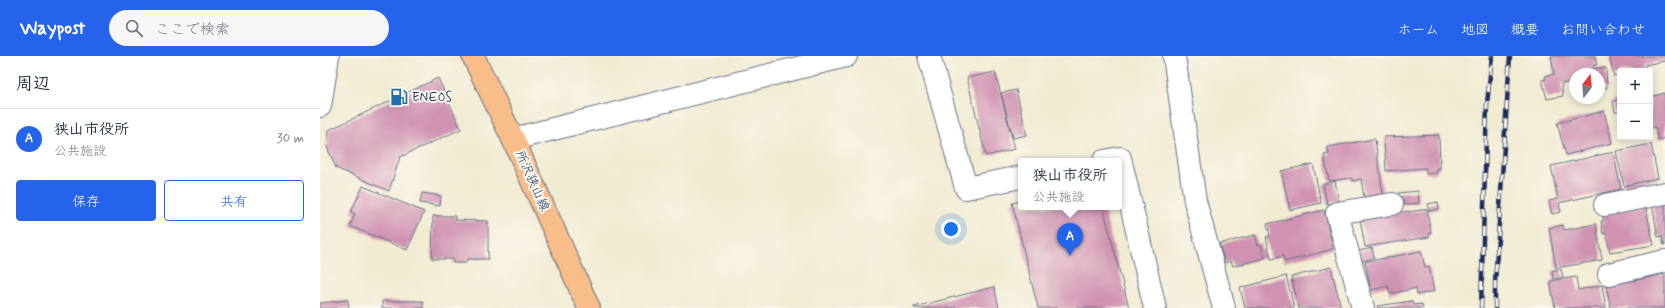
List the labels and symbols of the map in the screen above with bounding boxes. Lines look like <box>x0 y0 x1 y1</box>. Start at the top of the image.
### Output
north arrow <box>1569 68 1605 104</box>
fuel station icon: ENEOS <box>389 87 409 107</box>
place label: ENEOS <box>412 89 452 106</box>
street label: 所沢狭山線 <box>511 148 553 215</box>
your location <box>941 219 961 239</box>
pin: A <box>1057 223 1083 256</box>

